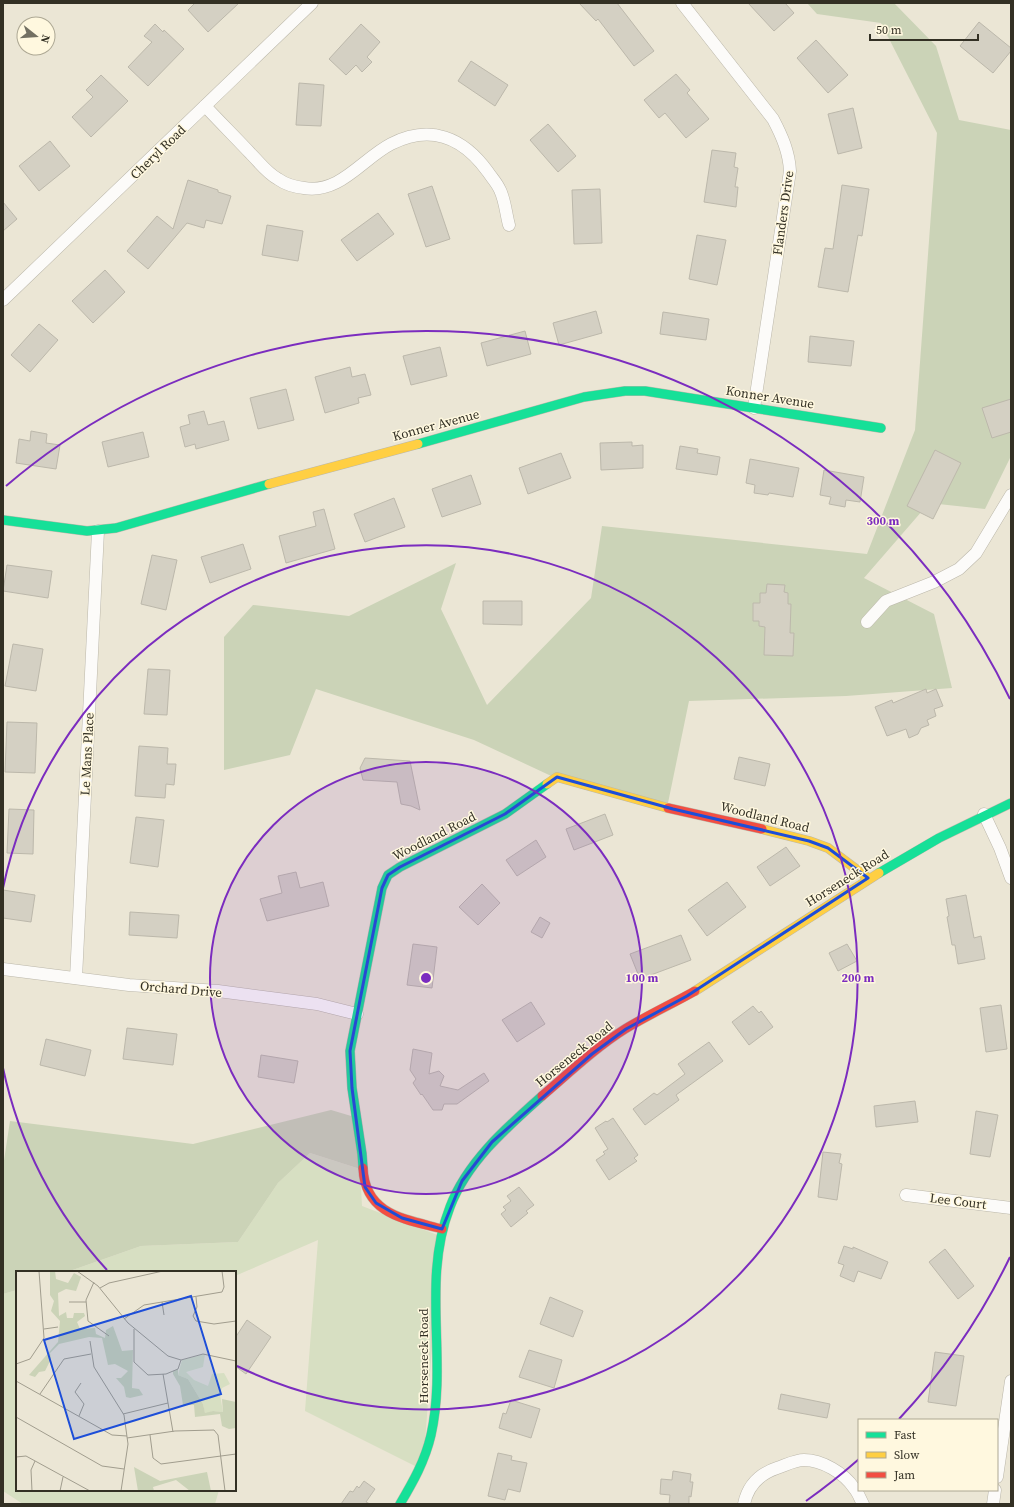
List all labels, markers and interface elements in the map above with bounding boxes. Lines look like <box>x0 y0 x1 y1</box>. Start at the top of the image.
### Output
north arrow <box>16 16 56 56</box>
scale bar <box>870 16 978 42</box>
text: 50 m <box>876 22 902 38</box>
text: N <box>37 33 53 45</box>
street label: Cheryl Road <box>127 121 190 183</box>
street label: Flanders Drive <box>769 169 797 256</box>
street label: Konner Avenue <box>725 382 816 412</box>
street label: Konner Avenue <box>391 405 482 445</box>
text: 300 m <box>867 513 900 529</box>
street label: Le Mans Place <box>76 712 98 796</box>
street label: Woodland Road <box>719 798 812 836</box>
street label: Woodland Road <box>389 807 479 864</box>
street label: Horseneck Road <box>802 845 892 910</box>
text: 100 m <box>626 970 659 986</box>
text: 200 m <box>842 970 875 986</box>
centre of rings <box>419 971 433 985</box>
street label: Orchard Drive <box>139 977 223 1001</box>
street label: Horseneck Road <box>532 1017 617 1091</box>
street label: Lee Court <box>929 1189 988 1213</box>
inset map <box>16 1271 236 1491</box>
street label: Horseneck Road <box>415 1308 432 1404</box>
legend <box>858 1419 998 1491</box>
text: Fast <box>894 1427 916 1443</box>
text: Slow <box>894 1447 920 1463</box>
text: Jam <box>893 1467 915 1483</box>

